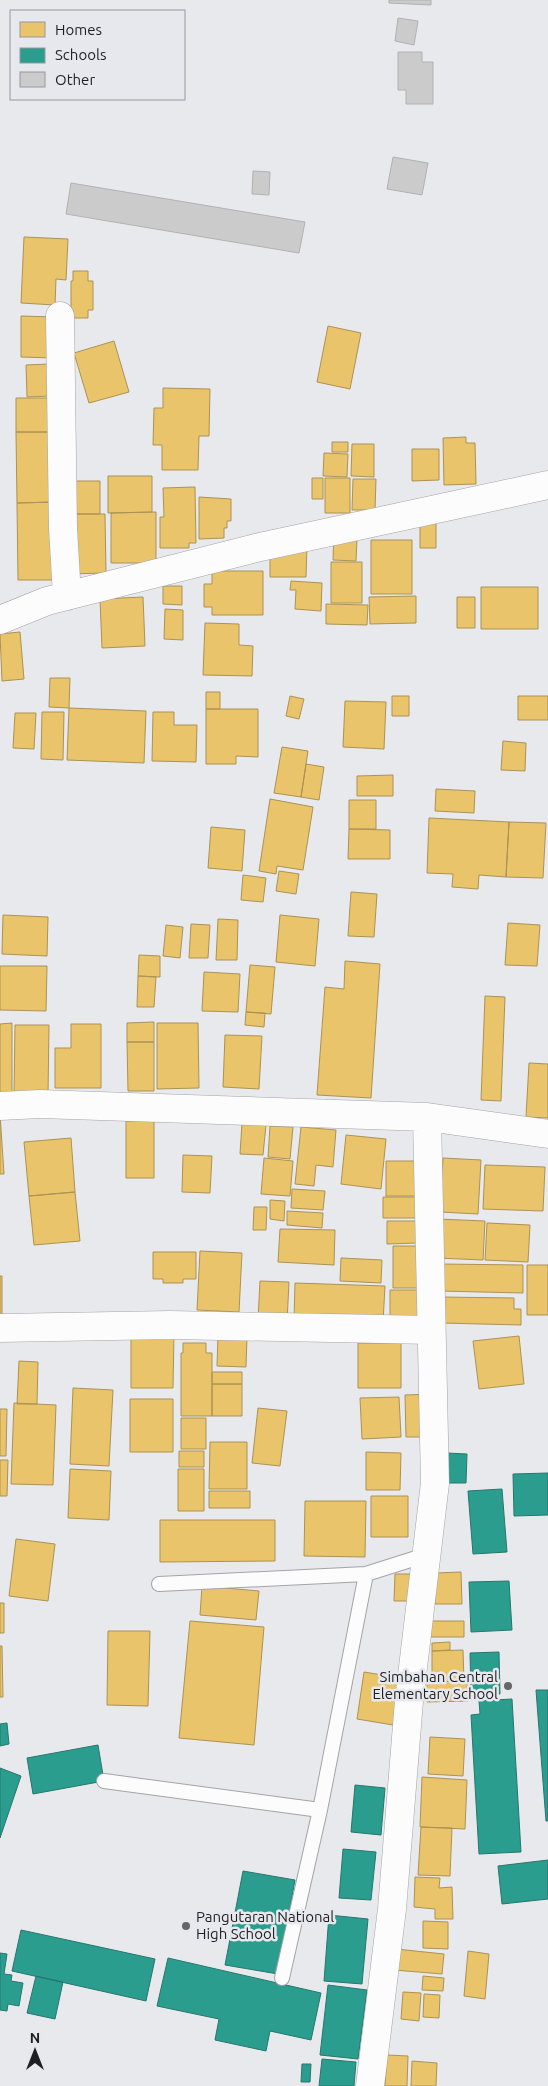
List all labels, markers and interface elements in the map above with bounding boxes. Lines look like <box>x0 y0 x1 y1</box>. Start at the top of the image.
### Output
legend <box>10 10 185 100</box>
text: Homes <box>55 21 102 38</box>
text: Schools <box>55 46 106 63</box>
text: Other <box>55 71 95 88</box>
place label: Simbahan Central Elementary School <box>372 1668 498 1702</box>
marker: Simbahan Central Elementary School <box>502 1680 514 1692</box>
place label: Pangutaran National High School <box>196 1908 334 1942</box>
marker: Pangutaran National High School <box>180 1920 192 1932</box>
north arrow <box>10 2026 60 2076</box>
text: N <box>30 2030 40 2046</box>

